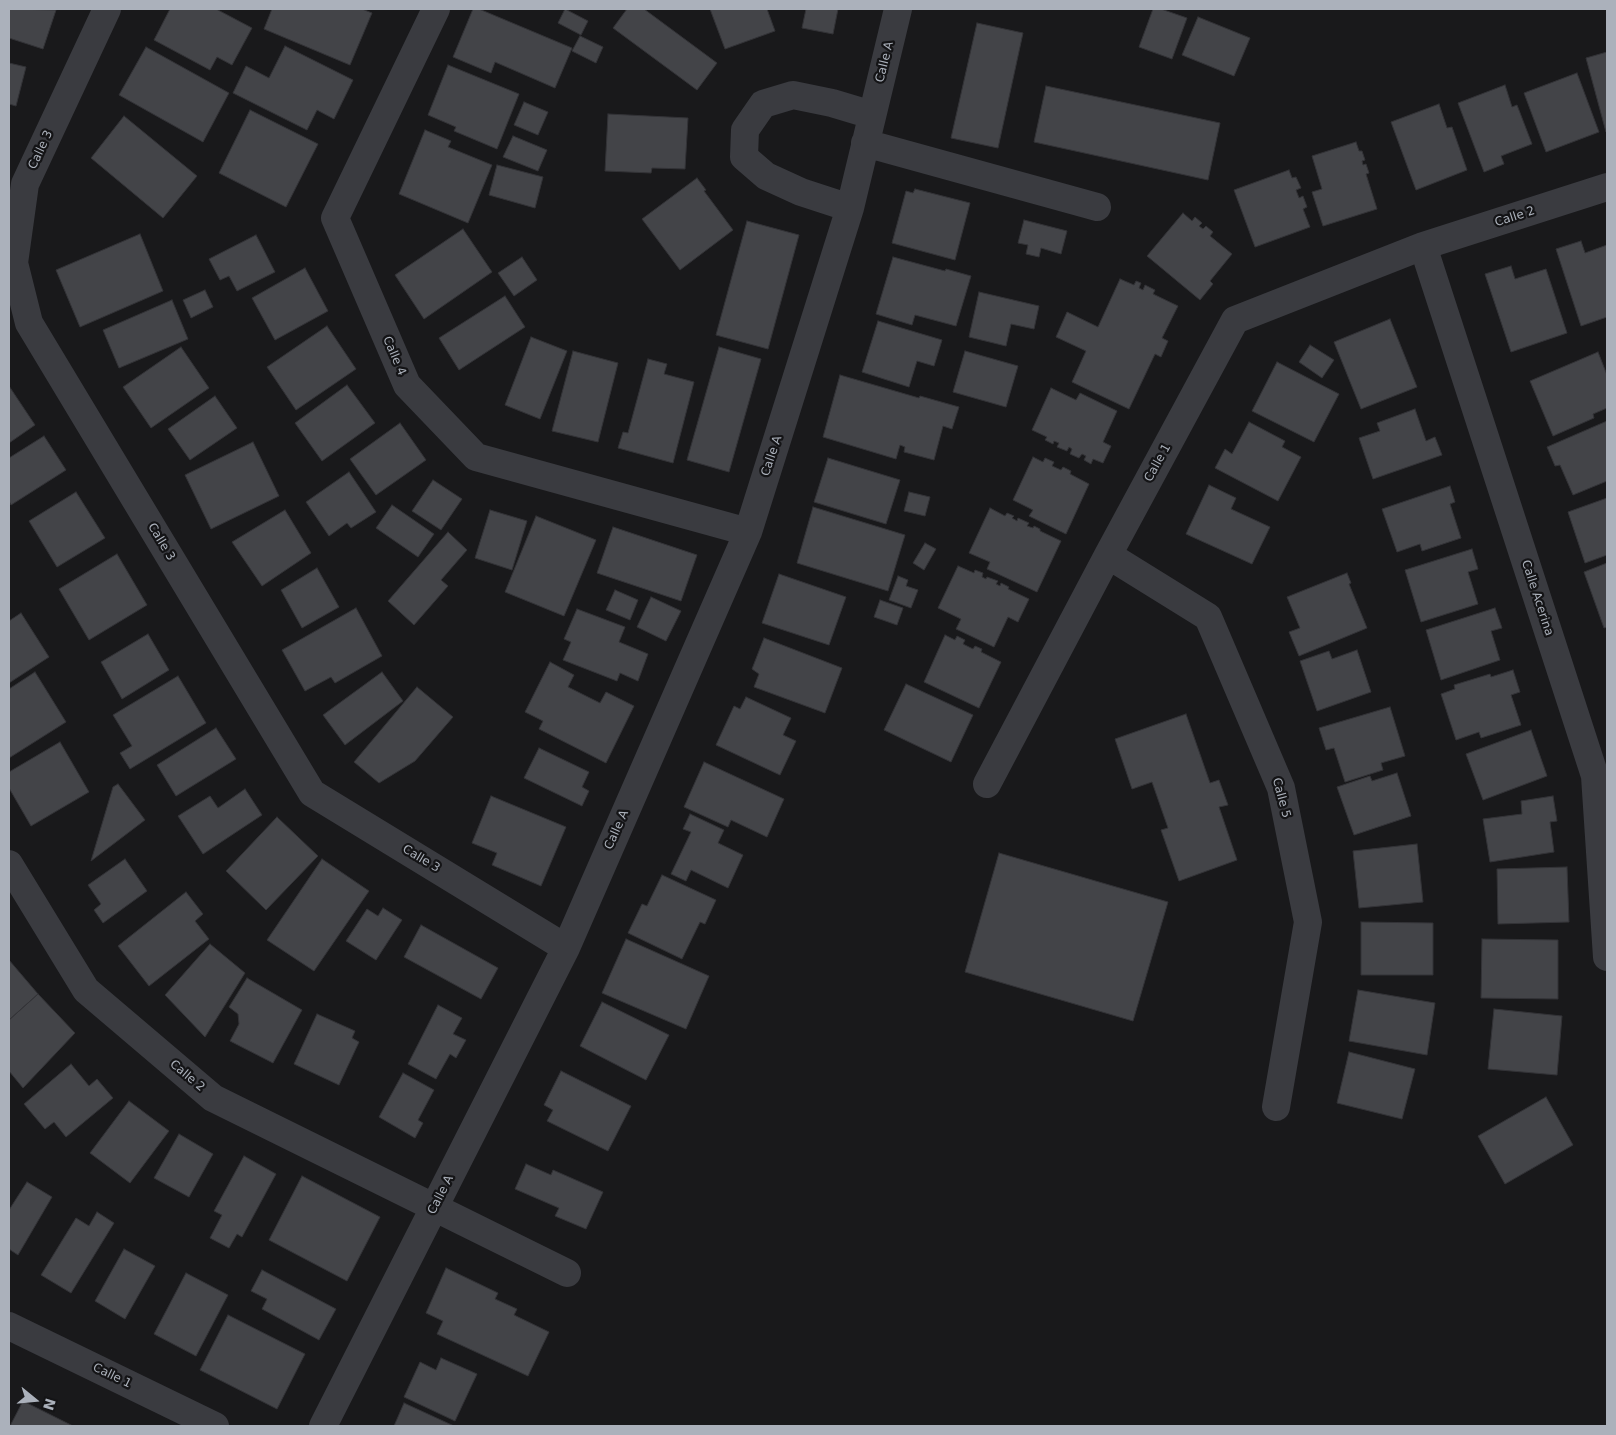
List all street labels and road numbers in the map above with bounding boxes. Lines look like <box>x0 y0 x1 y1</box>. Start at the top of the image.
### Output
street label: Calle A <box>873 40 897 84</box>
street label: Calle 3 <box>26 128 56 172</box>
street label: Calle 2 <box>1493 204 1537 230</box>
street label: Calle 4 <box>379 334 409 378</box>
street label: Calle A <box>759 434 785 478</box>
street label: Calle 1 <box>1142 441 1174 485</box>
street label: Calle 3 <box>144 521 178 563</box>
street label: Calle Acerina <box>1518 558 1556 638</box>
street label: Calle 5 <box>1269 776 1293 820</box>
street label: Calle A <box>602 808 632 852</box>
street label: Calle 3 <box>400 842 442 876</box>
street label: Calle 2 <box>167 1057 207 1095</box>
street label: Calle A <box>425 1173 457 1217</box>
street label: Calle 1 <box>90 1360 134 1392</box>

